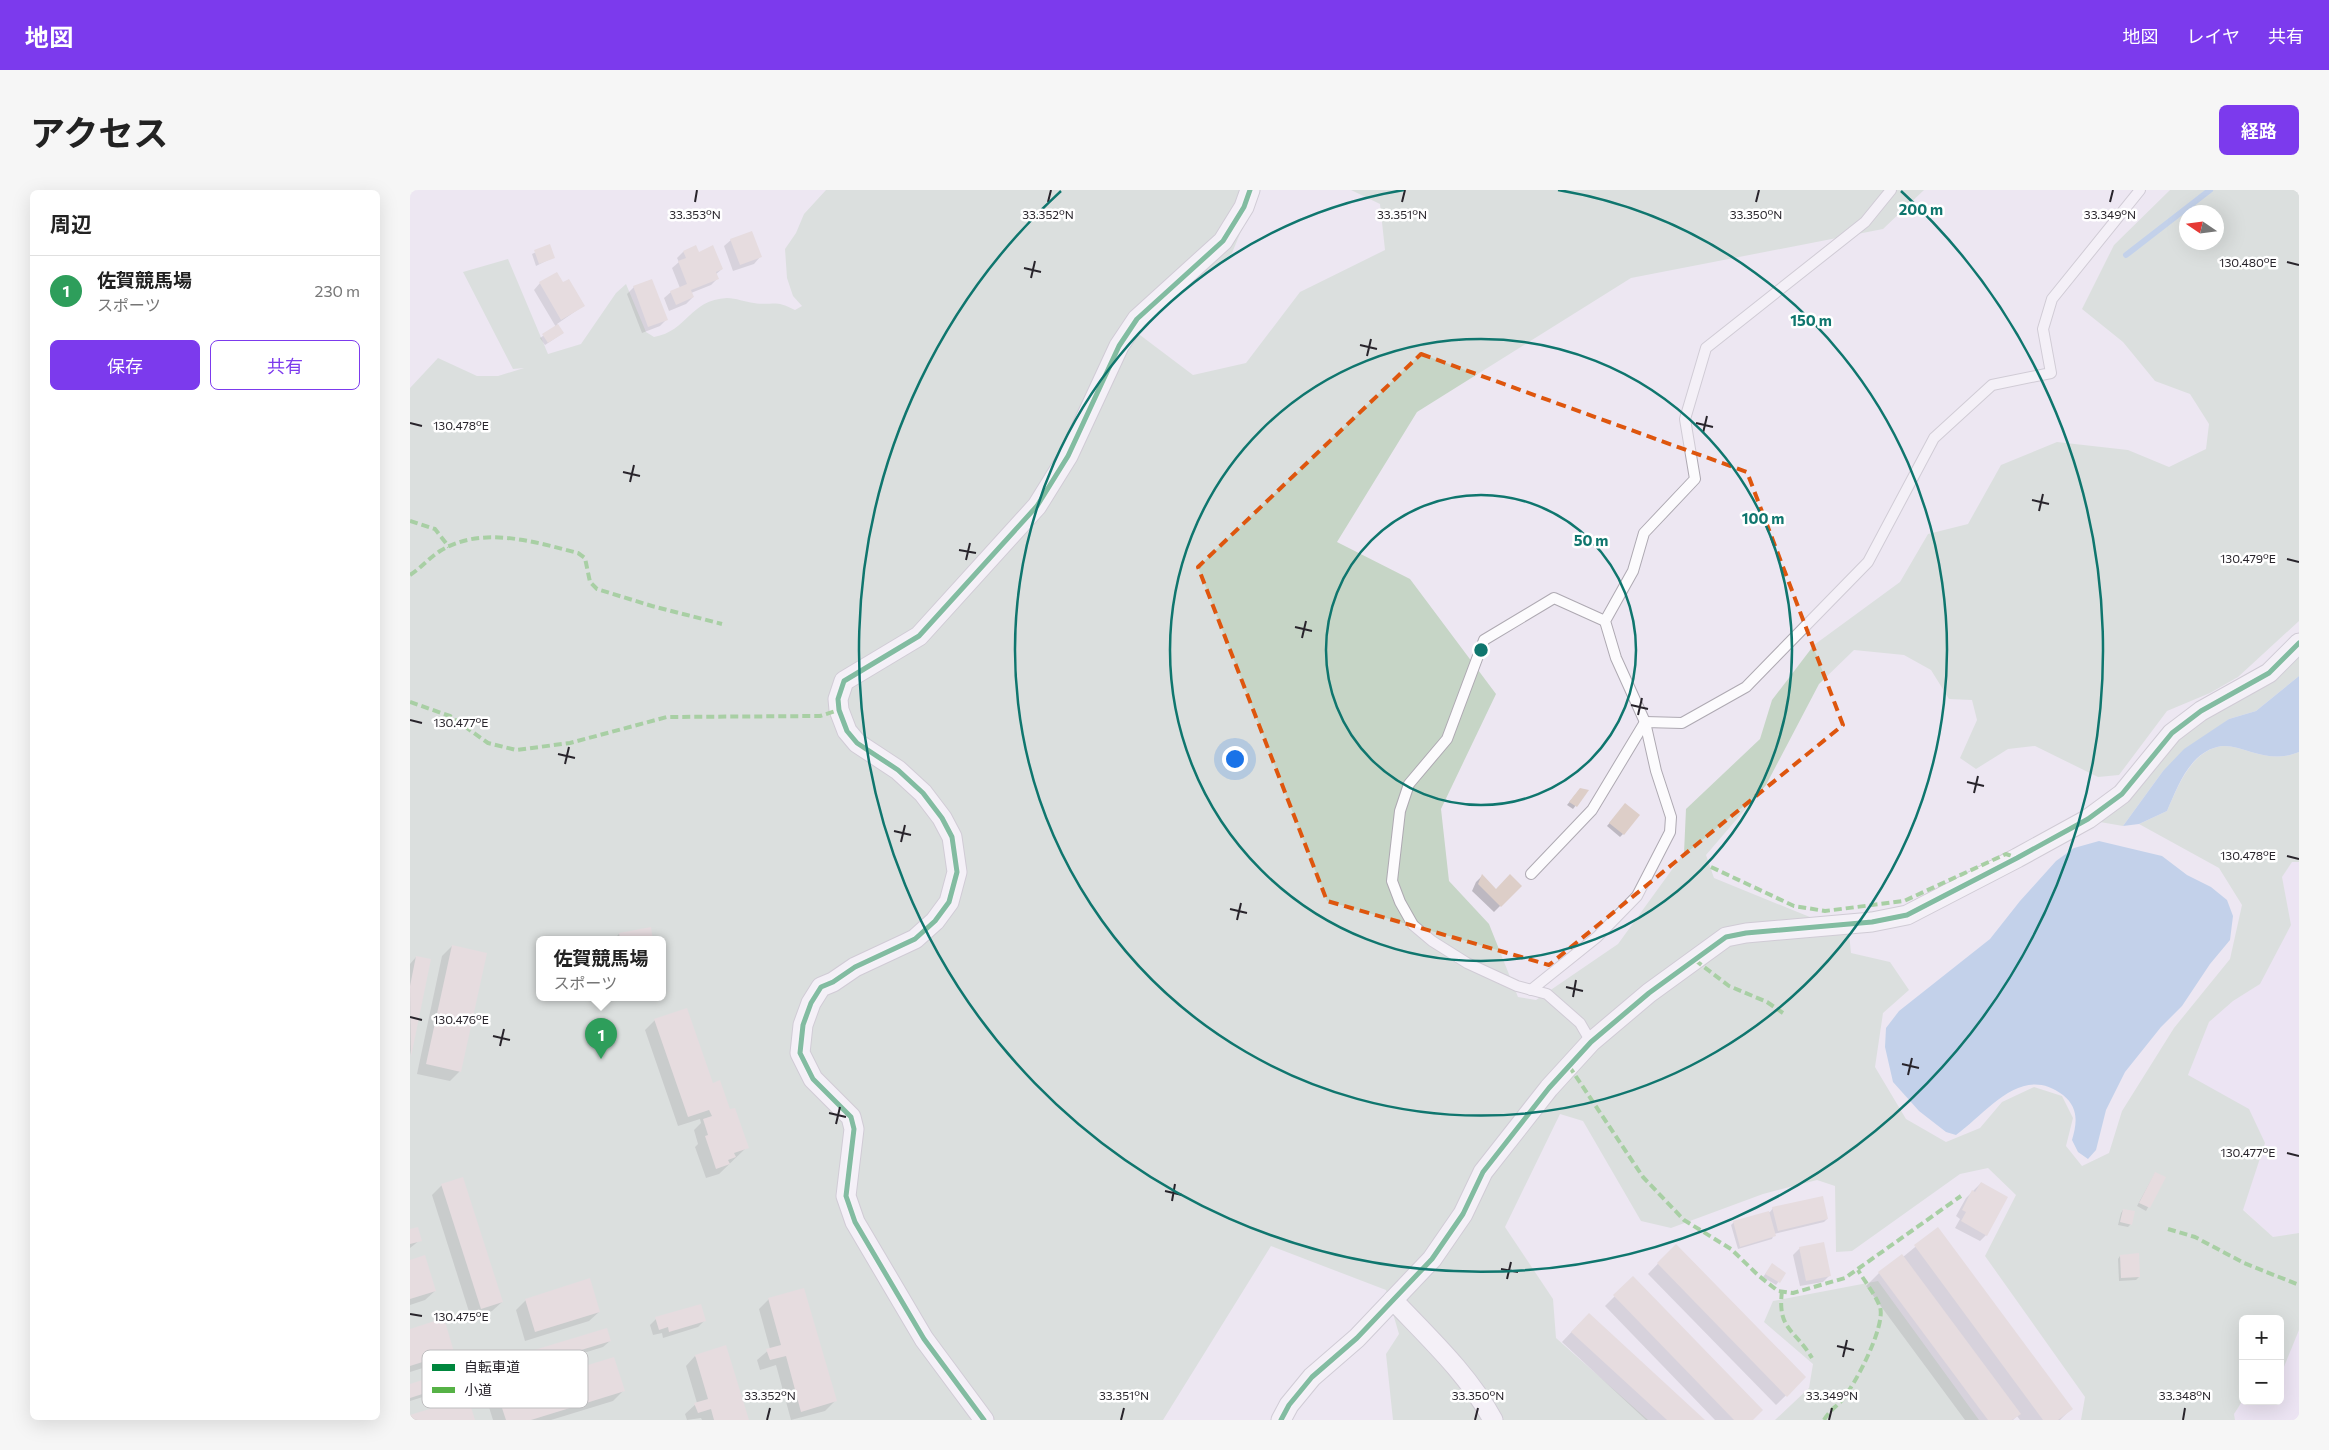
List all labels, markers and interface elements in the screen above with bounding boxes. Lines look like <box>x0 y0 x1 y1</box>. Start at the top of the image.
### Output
text: 地図 <box>25 22 73 51</box>
text: 地図 <box>2123 25 2159 47</box>
text: レイヤ <box>2187 25 2240 47</box>
text: 共有 <box>2268 25 2304 47</box>
button: 経路 <box>2219 105 2299 155</box>
text: アクセス <box>30 110 168 153</box>
text: 200 m <box>1899 200 1943 218</box>
north arrow <box>2179 205 2224 250</box>
text: 33.353°N <box>669 207 721 221</box>
text: 33.352°N <box>1022 207 1074 221</box>
text: 33.351°N <box>1377 207 1427 221</box>
text: 33.350°N <box>1730 207 1782 221</box>
text: 33.349°N <box>2084 207 2136 221</box>
text: 周辺 <box>50 211 92 236</box>
text: 130.480°E <box>2219 255 2277 269</box>
text: 佐賀競馬場 <box>97 268 192 291</box>
text: 1 <box>62 281 70 300</box>
text: 230 m <box>315 281 360 300</box>
text: スポーツ <box>97 295 161 314</box>
text: 150 m <box>1790 311 1832 329</box>
button: 保存 <box>50 340 200 390</box>
button: 共有 <box>210 340 360 390</box>
text: 130.478°E <box>433 418 489 432</box>
text: 100 m <box>1742 509 1784 527</box>
text: 50 m <box>1574 531 1608 549</box>
text: 130.479°E <box>2220 551 2276 565</box>
centre of rings <box>1472 641 1490 659</box>
text: 130.477°E <box>434 715 488 729</box>
your location <box>1222 746 1248 772</box>
text: 130.478°E <box>2220 848 2276 862</box>
popup <box>536 936 666 1001</box>
text: 佐賀競馬場 <box>553 946 649 969</box>
text: スポーツ <box>553 973 617 992</box>
text: 130.476°E <box>433 1012 489 1026</box>
pin: 1 <box>585 1018 617 1059</box>
text: 130.477°E <box>2221 1145 2275 1159</box>
text: 130.475°E <box>433 1309 489 1323</box>
map controls <box>2239 1315 2284 1405</box>
button: + <box>2239 1315 2284 1360</box>
legend <box>422 1350 588 1408</box>
text: 自転車道 <box>464 1358 520 1375</box>
button: − <box>2239 1360 2284 1405</box>
text: 小道 <box>464 1381 492 1398</box>
text: 33.352°N <box>744 1388 796 1402</box>
text: 33.351°N <box>1099 1388 1149 1402</box>
text: 33.350°N <box>1452 1388 1504 1402</box>
text: 33.349°N <box>1806 1388 1858 1402</box>
text: 33.348°N <box>2159 1388 2211 1402</box>

